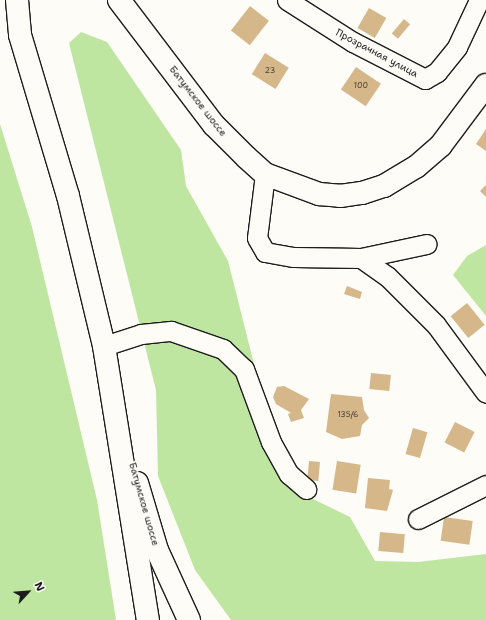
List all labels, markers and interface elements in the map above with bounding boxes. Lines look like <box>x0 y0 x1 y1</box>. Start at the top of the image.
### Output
street label: Прозрачная улица <box>334 26 420 80</box>
street label: Батумское шоссе <box>167 63 229 139</box>
house number: 23 <box>265 66 275 76</box>
house number: 100 <box>354 81 368 91</box>
house number: 135/6 <box>337 410 359 420</box>
street label: Батумское шоссе <box>126 461 162 547</box>
north arrow <box>8 572 48 612</box>
text: N <box>31 579 48 594</box>

